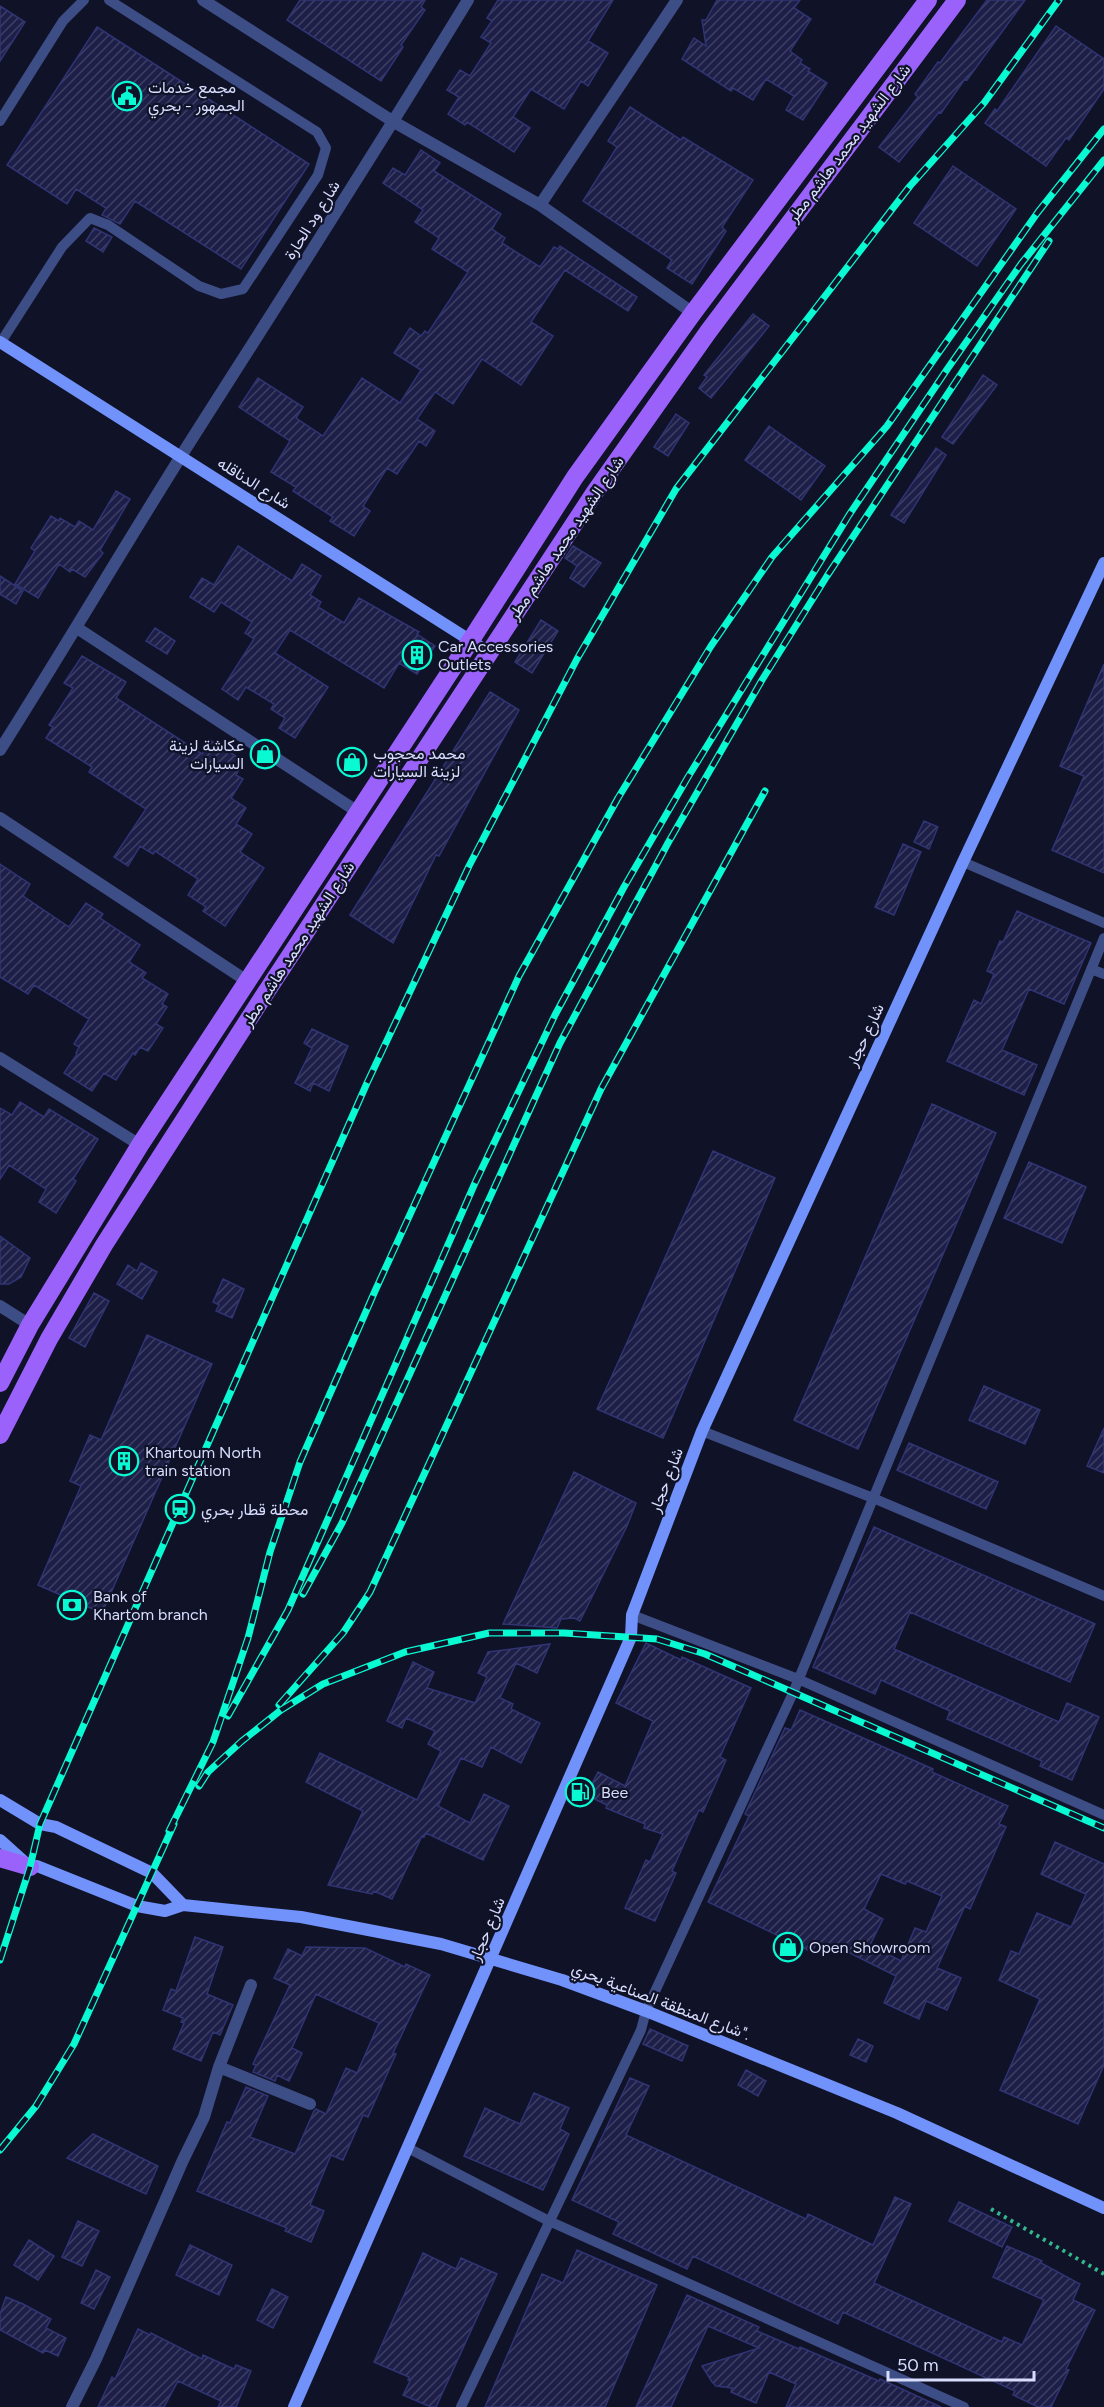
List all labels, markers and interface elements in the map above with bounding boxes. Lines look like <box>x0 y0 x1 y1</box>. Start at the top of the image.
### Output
street label: شارع الشهيد محمد هاشم مطر <box>783 60 916 228</box>
place label: مجمع خدمات الجمهور - بحري <box>148 78 245 119</box>
public building icon: مجمع خدمات الجمهور - بحري <box>111 80 143 112</box>
street label: شارع ود الحارة <box>280 177 346 264</box>
street label: شارع الدناقله <box>213 453 294 515</box>
street label: شارع الشهيد محمد هاشم مطر <box>504 453 629 625</box>
place label: Car Accessories Outlets <box>438 637 553 674</box>
building icon: Car Accessories Outlets <box>401 639 433 671</box>
place label: عكاشة لزينة السيارات <box>169 736 244 774</box>
shop icon: عكاشة لزينة السيارات <box>249 738 281 770</box>
place label: محمد محجوب لزينة السيارات <box>373 744 466 782</box>
shop icon: محمد محجوب لزينة السيارات <box>336 746 368 778</box>
street label: شارع الشهيد محمد هاشم مطر <box>237 858 360 1032</box>
street label: شارع حجار <box>842 1000 890 1071</box>
place label: Khartoum North train station <box>145 1443 261 1480</box>
building icon: Khartoum North train station <box>108 1445 140 1477</box>
street label: شارع حجار <box>645 1445 689 1517</box>
station icon: محطة قطار بحري <box>164 1493 196 1525</box>
place label: محطة قطار بحري <box>201 1500 308 1523</box>
place label: Bank of Khartom branch <box>93 1587 208 1624</box>
bank icon: Bank of Khartom branch <box>56 1589 88 1621</box>
fuel station icon: Bee <box>564 1776 596 1808</box>
place label: Bee <box>601 1783 629 1802</box>
street label: شارع حجار <box>465 1894 511 1965</box>
shop icon: Open Showroom <box>772 1931 804 1963</box>
place label: Open Showroom <box>809 1938 930 1957</box>
street label: شارع المنطقة الصناعية بحري". <box>568 1958 753 2048</box>
scale bar <box>888 2344 1034 2382</box>
text: 50 m <box>897 2354 939 2376</box>

